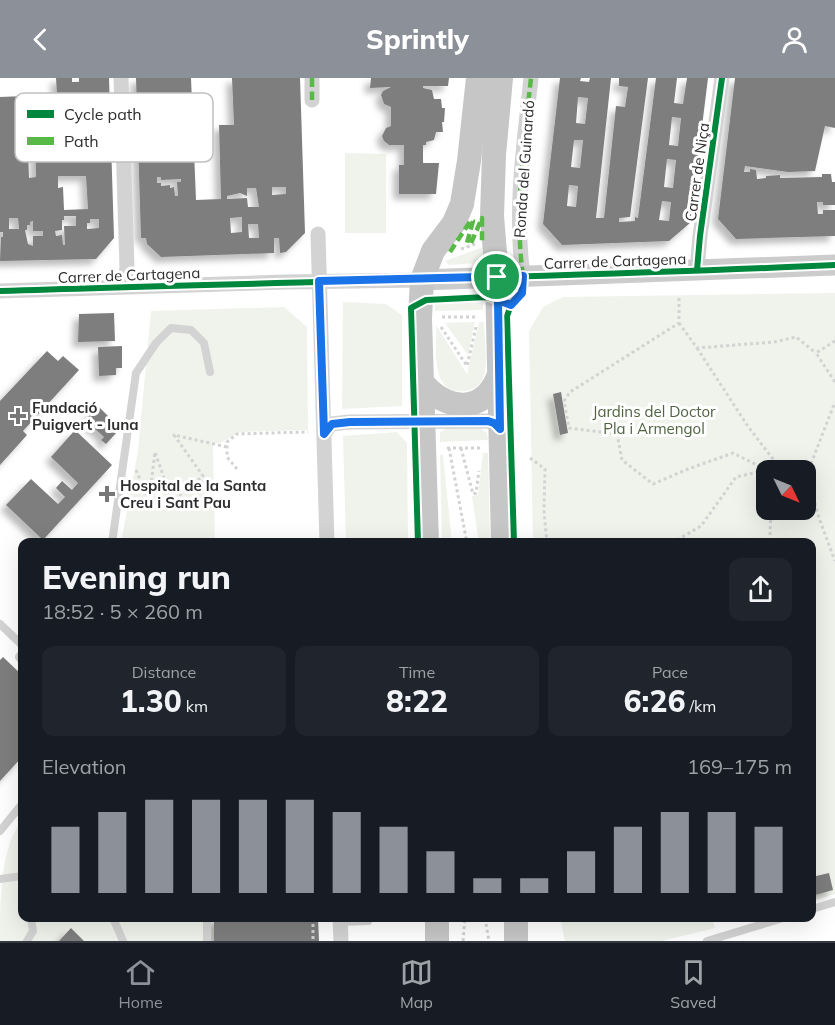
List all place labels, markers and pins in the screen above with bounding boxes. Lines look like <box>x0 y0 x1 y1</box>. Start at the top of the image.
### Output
pin <box>471 251 522 302</box>
place label: Fundació Puigvert - Iuna <box>32 398 139 434</box>
marker: Fundació Puigvert - Iuna <box>9 407 27 425</box>
place label: Hospital de la Santa Creu i Sant Pau <box>120 476 266 512</box>
marker: Hospital de la Santa Creu i Sant Pau <box>98 485 116 503</box>

